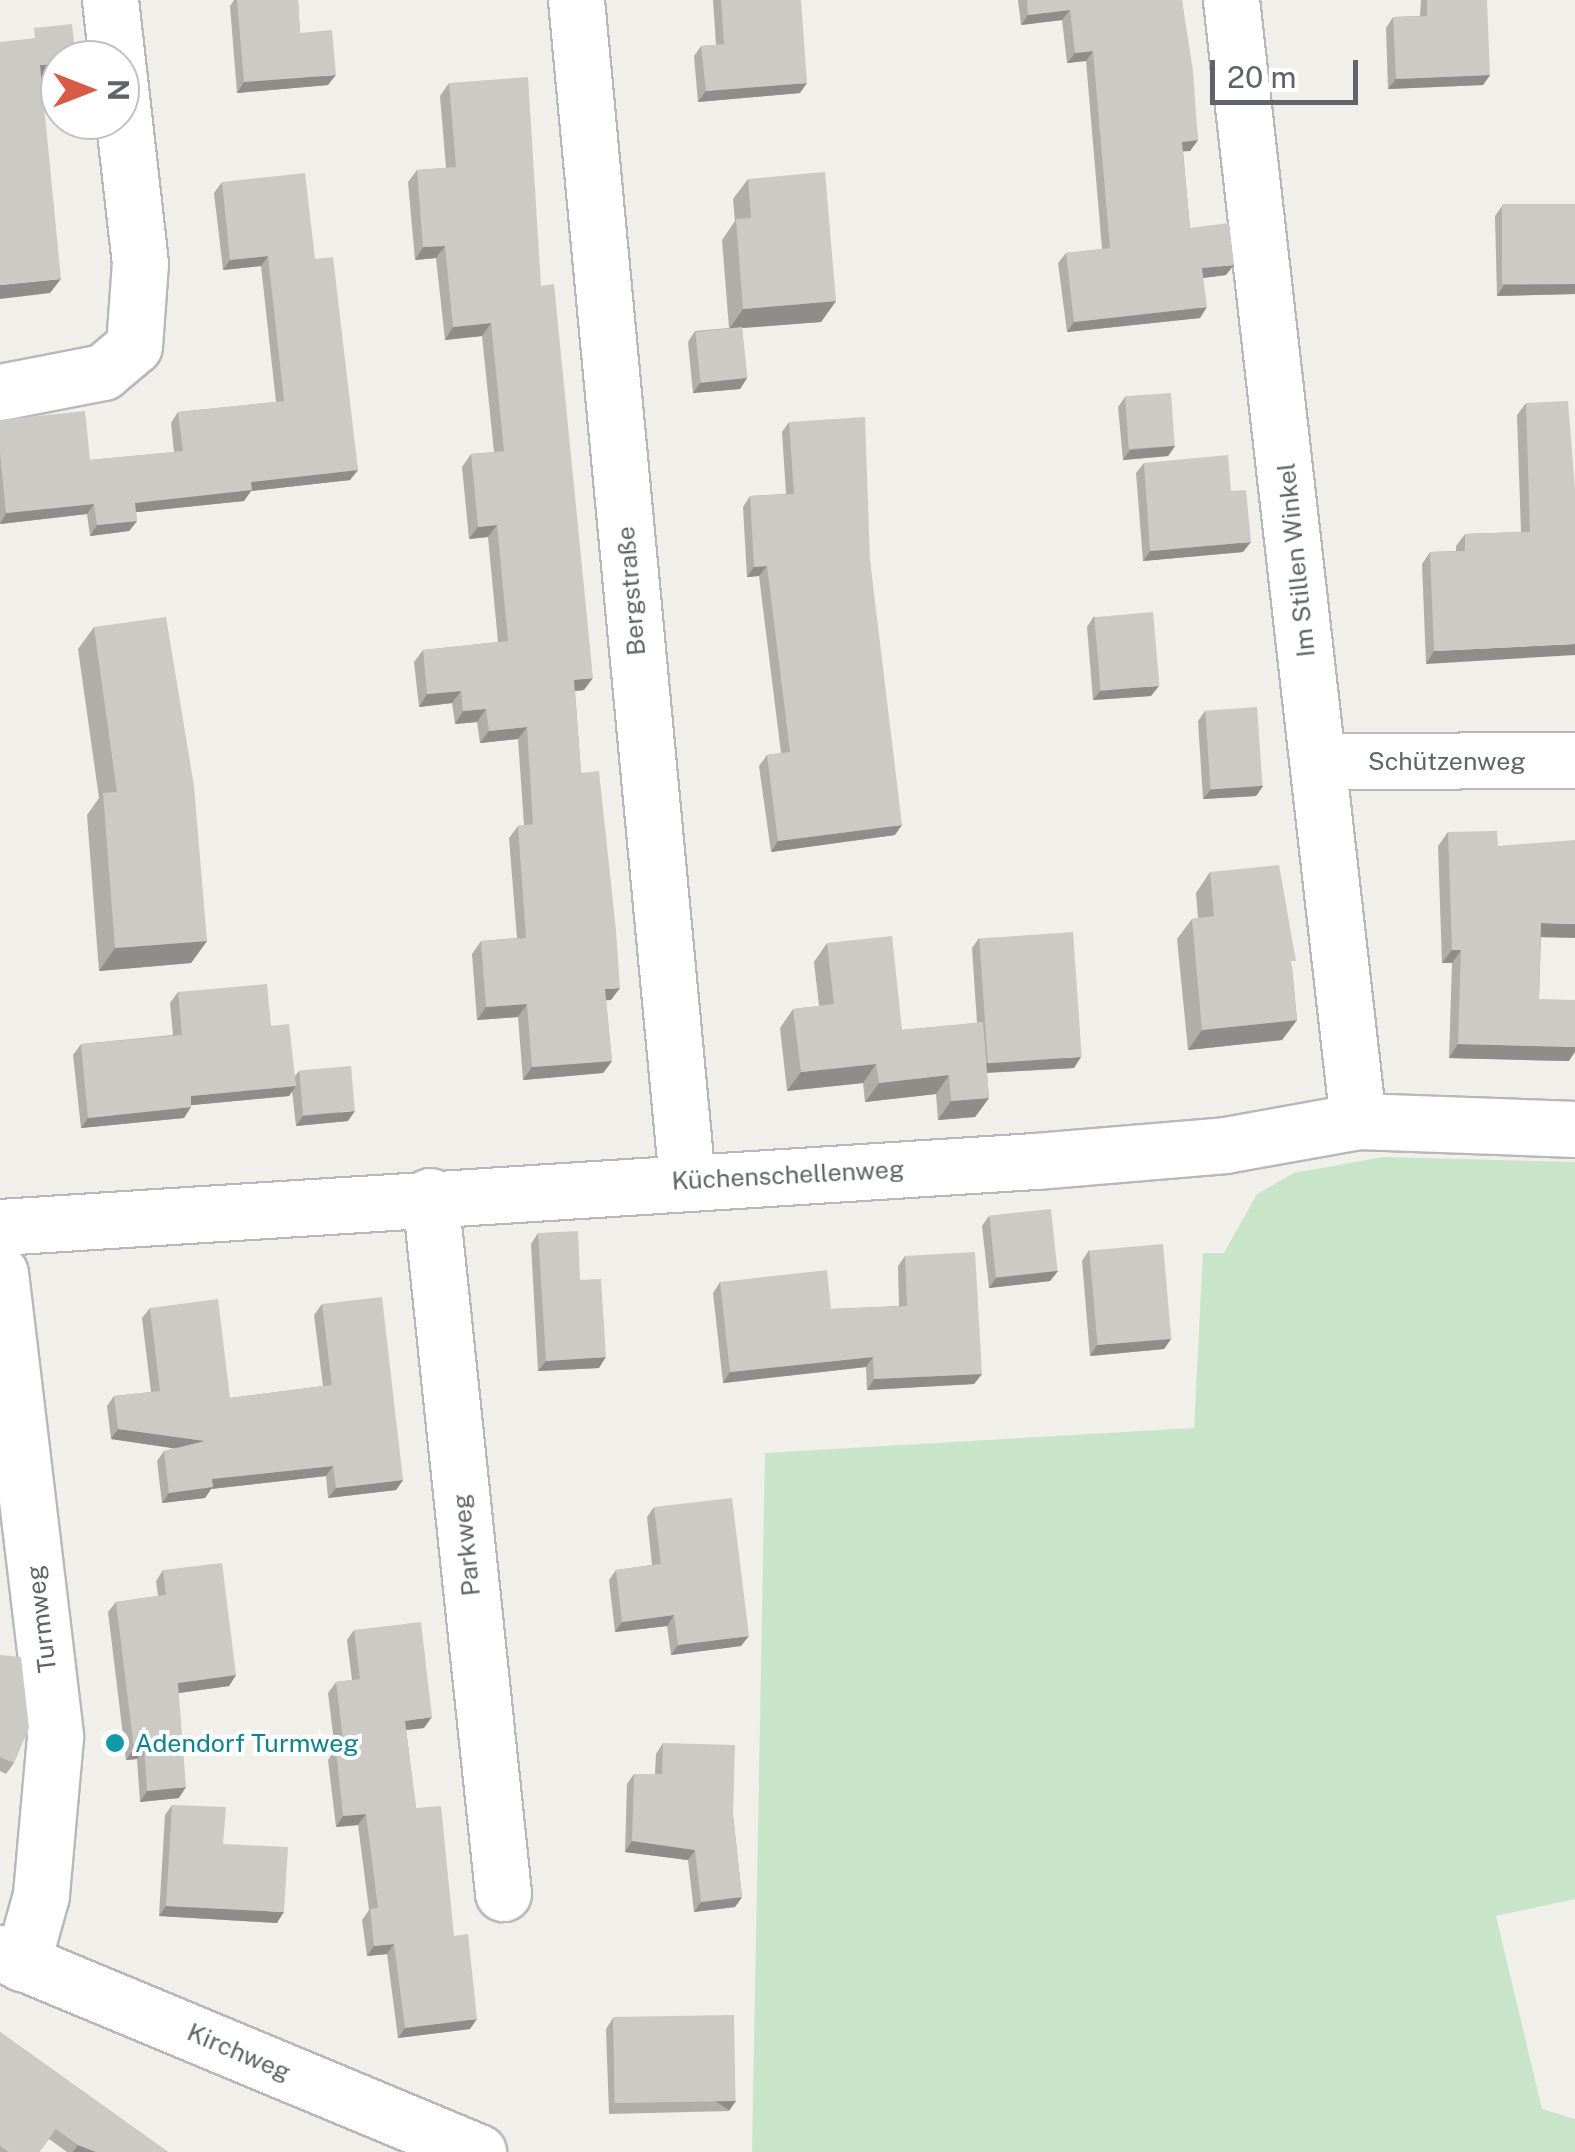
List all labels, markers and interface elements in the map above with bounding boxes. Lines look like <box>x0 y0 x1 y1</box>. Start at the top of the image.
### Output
north arrow <box>40 40 140 140</box>
scale bar <box>1215 40 1362 102</box>
text: 20 m <box>1227 59 1296 95</box>
text: N <box>102 79 135 101</box>
street label: Im Stillen Winkel <box>1271 461 1321 659</box>
street label: Bergstraße <box>610 525 652 657</box>
street label: Schützenweg <box>1368 746 1526 776</box>
street label: Küchenschellenweg <box>671 1154 905 1196</box>
street label: Parkweg <box>446 1492 486 1598</box>
street label: Turmweg <box>20 1564 62 1674</box>
place label: Adendorf Turmweg <box>135 1728 359 1758</box>
marker: Adendorf Turmweg <box>104 1732 126 1754</box>
street label: Kirchweg <box>183 2017 295 2087</box>

